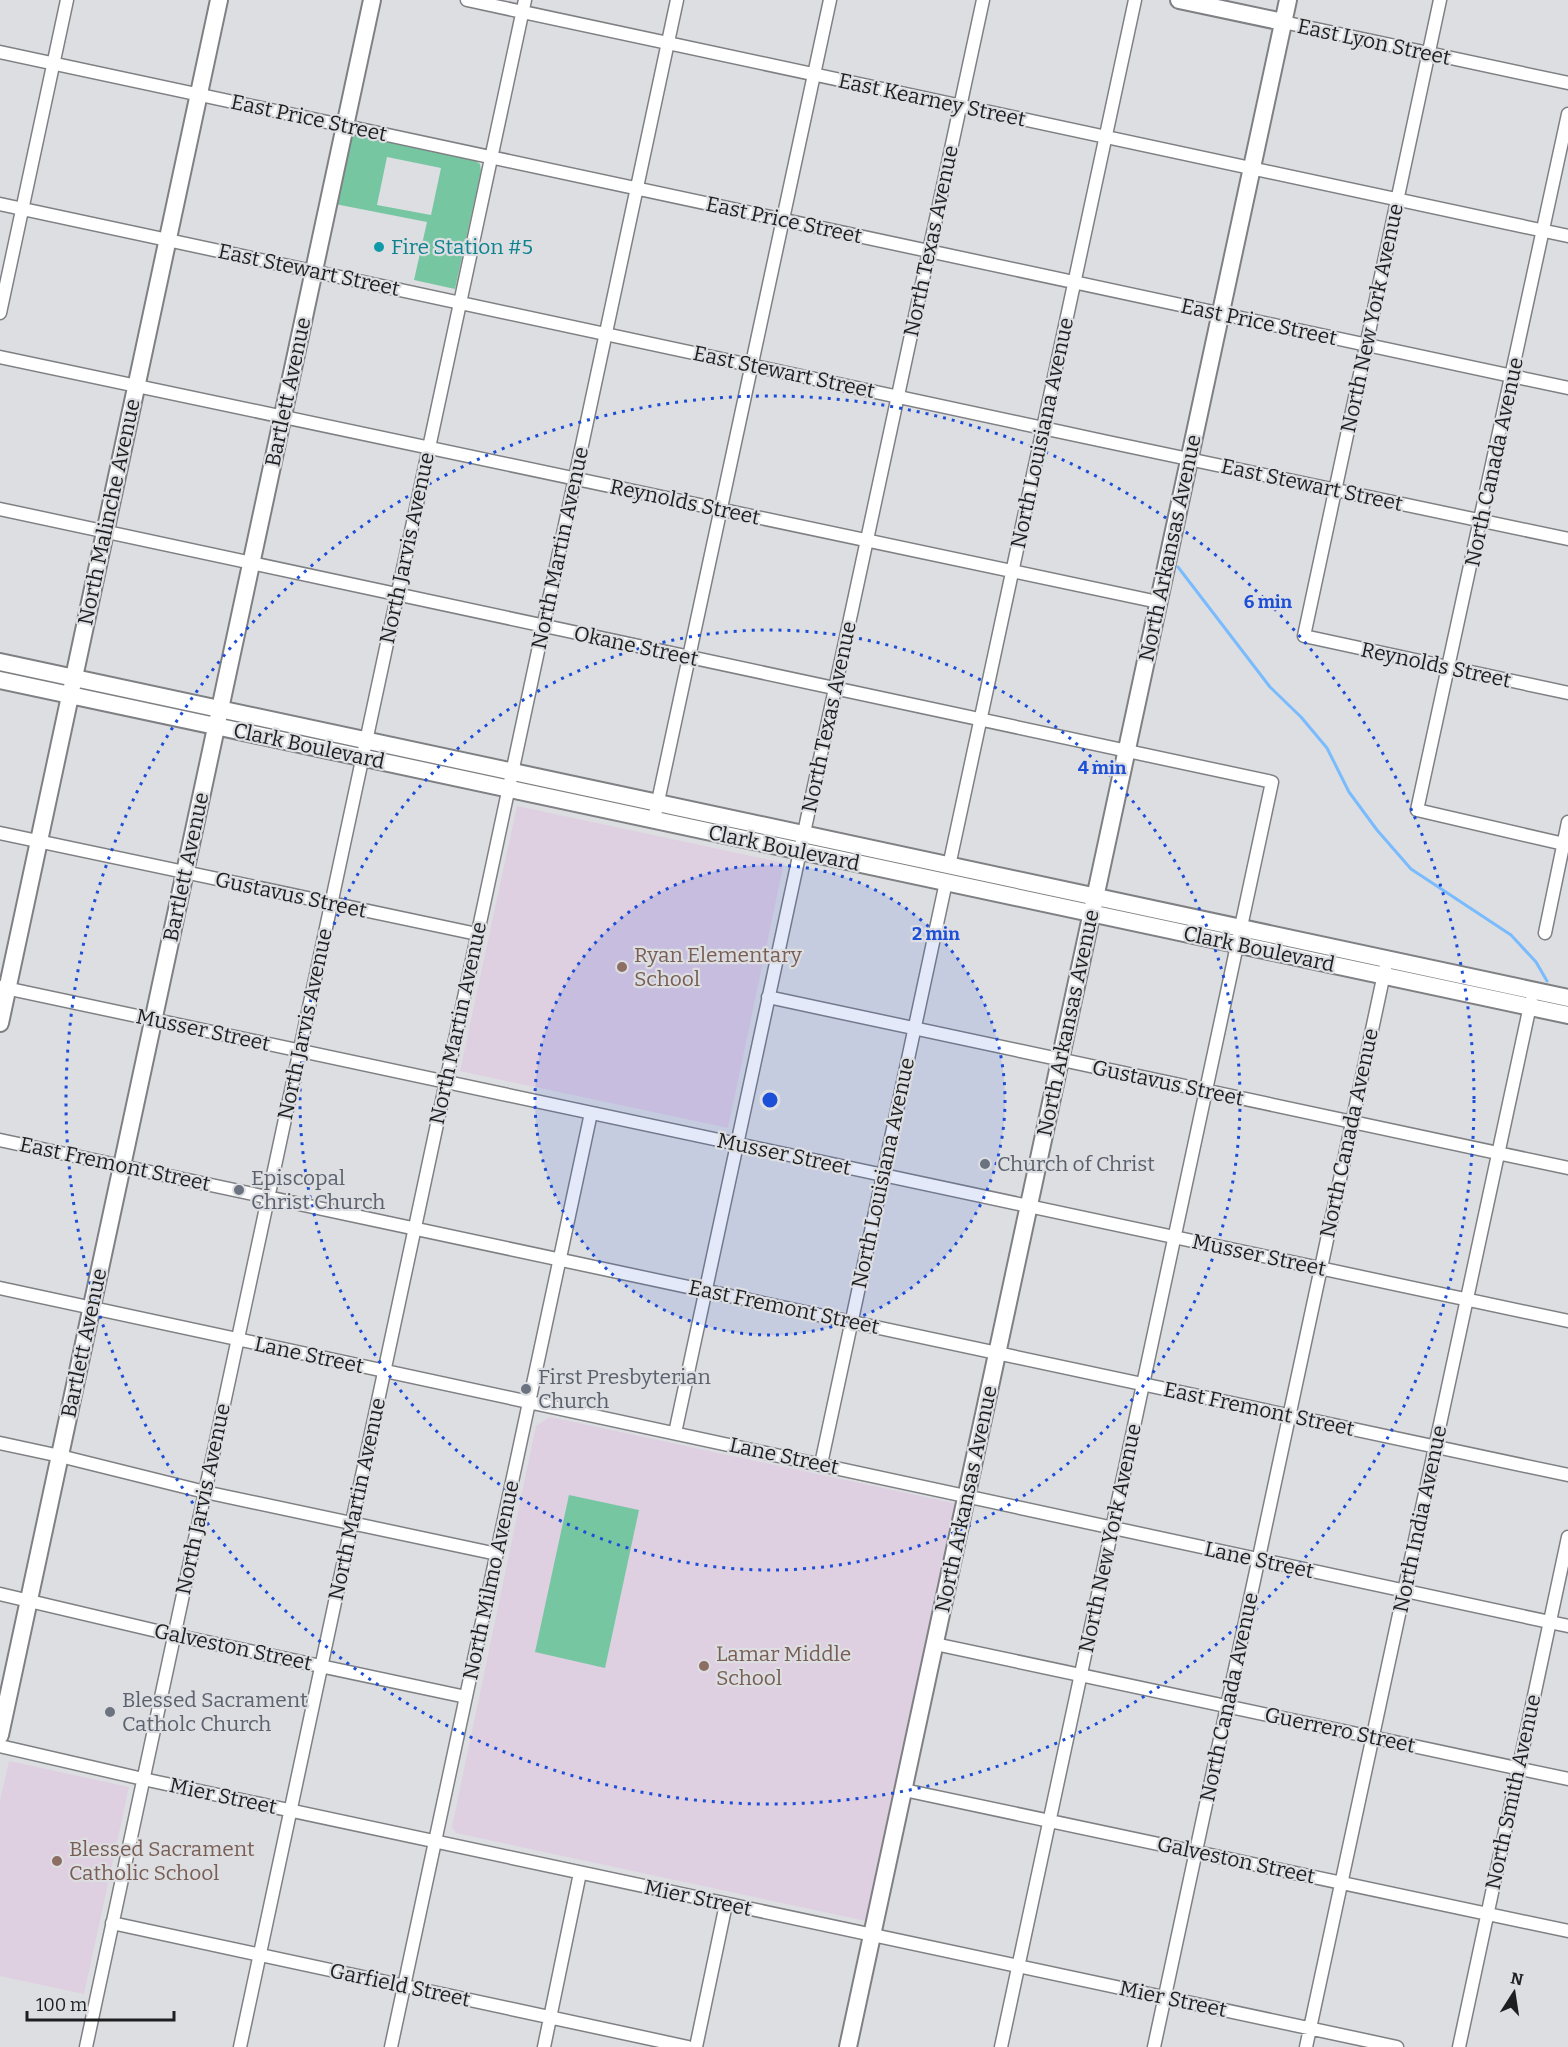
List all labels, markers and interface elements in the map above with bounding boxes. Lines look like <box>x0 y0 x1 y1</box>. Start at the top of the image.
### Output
street label: East Lyon Street <box>1295 13 1453 71</box>
street label: East Kearney Street <box>836 67 1028 133</box>
street label: East Price Street <box>229 89 390 147</box>
street label: North Texas Avenue <box>898 143 964 339</box>
street label: East Price Street <box>704 191 865 249</box>
street label: North New York Avenue <box>1335 201 1409 435</box>
place label: Fire Station #5 <box>391 234 533 260</box>
street label: East Stewart Street <box>216 238 403 302</box>
marker: Fire Station #5 <box>372 240 386 254</box>
street label: East Price Street <box>1179 293 1340 351</box>
street label: Bartlett Avenue <box>259 315 317 469</box>
street label: North Louisiana Avenue <box>1005 315 1079 551</box>
street label: East Stewart Street <box>691 340 878 404</box>
street label: North Canada Avenue <box>1459 355 1529 569</box>
street label: North Malinche Avenue <box>72 396 146 628</box>
street label: North Arkansas Avenue <box>1133 432 1207 664</box>
street label: North Martin Avenue <box>526 444 594 652</box>
street label: North Jarvis Avenue <box>374 450 440 646</box>
street label: East Stewart Street <box>1219 453 1406 517</box>
street label: Reynolds Street <box>608 473 763 531</box>
text: 6 min <box>1244 591 1293 613</box>
street label: North Texas Avenue <box>796 619 862 815</box>
street label: Okane Street <box>571 620 701 672</box>
street label: Reynolds Street <box>1359 636 1514 694</box>
street label: Clark Boulevard <box>231 717 387 775</box>
text: 4 min <box>1078 757 1127 779</box>
street label: Bartlett Avenue <box>157 790 215 944</box>
street label: Clark Boulevard <box>706 819 862 877</box>
street label: Gustavus Street <box>213 866 370 924</box>
street label: North Arkansas Avenue <box>1031 907 1105 1139</box>
street label: North Martin Avenue <box>424 919 492 1127</box>
street label: Clark Boulevard <box>1181 920 1337 978</box>
text: 2 min <box>912 923 960 945</box>
street label: North Jarvis Avenue <box>272 926 338 1122</box>
place label: Ryan Elementary School <box>634 942 803 992</box>
marker: Ryan Elementary School <box>615 960 629 974</box>
street label: Musser Street <box>134 1003 273 1057</box>
street label: North Canada Avenue <box>1314 1026 1384 1240</box>
street label: Gustavus Street <box>1090 1054 1247 1112</box>
street label: North Louisiana Avenue <box>846 1055 920 1291</box>
centre of rings <box>760 1090 780 1110</box>
street label: Musser Street <box>715 1127 854 1181</box>
street label: East Fremont Street <box>17 1131 213 1197</box>
place label: Church of Christ <box>997 1151 1155 1177</box>
marker: Church of Christ <box>978 1157 992 1171</box>
place label: Episcopal Christ Church <box>251 1165 385 1215</box>
marker: Episcopal Christ Church <box>232 1183 246 1197</box>
street label: Musser Street <box>1190 1228 1329 1282</box>
street label: Bartlett Avenue <box>55 1266 113 1420</box>
street label: East Fremont Street <box>686 1274 882 1340</box>
street label: Lane Street <box>252 1331 366 1379</box>
place label: First Presbyterian Church <box>538 1364 711 1414</box>
street label: East Fremont Street <box>1161 1376 1357 1442</box>
marker: First Presbyterian Church <box>519 1382 533 1396</box>
street label: North Arkansas Avenue <box>929 1383 1003 1615</box>
street label: North Martin Avenue <box>323 1395 391 1603</box>
street label: North Jarvis Avenue <box>170 1401 236 1597</box>
street label: North New York Avenue <box>1073 1421 1147 1655</box>
street label: North India Avenue <box>1387 1423 1453 1615</box>
street label: Lane Street <box>727 1432 841 1480</box>
street label: North Milmo Avenue <box>457 1478 525 1682</box>
street label: Lane Street <box>1202 1536 1316 1584</box>
street label: North Canada Avenue <box>1194 1590 1264 1804</box>
street label: Galveston Street <box>152 1618 315 1677</box>
place label: Lamar Middle School <box>716 1641 851 1691</box>
marker: Lamar Middle School <box>697 1659 711 1673</box>
place label: Blessed Sacrament Catholc Church <box>122 1687 308 1737</box>
street label: North Smith Avenue <box>1480 1692 1546 1892</box>
street label: Guerrero Street <box>1262 1701 1418 1759</box>
marker: Blessed Sacrament Catholc Church <box>103 1705 117 1719</box>
street label: Mier Street <box>167 1772 280 1820</box>
street label: Galveston Street <box>1155 1831 1318 1890</box>
place label: Blessed Sacrament Catholic School <box>69 1836 255 1886</box>
marker: Blessed Sacrament Catholic School <box>50 1854 64 1868</box>
street label: Mier Street <box>642 1874 755 1922</box>
street label: Garfield Street <box>327 1957 473 2013</box>
north arrow <box>1484 1963 1544 2023</box>
text: N <box>1509 1968 1525 1989</box>
street label: Mier Street <box>1117 1975 1230 2023</box>
scale bar <box>27 1984 174 2022</box>
text: 100 m <box>36 1994 87 2016</box>

